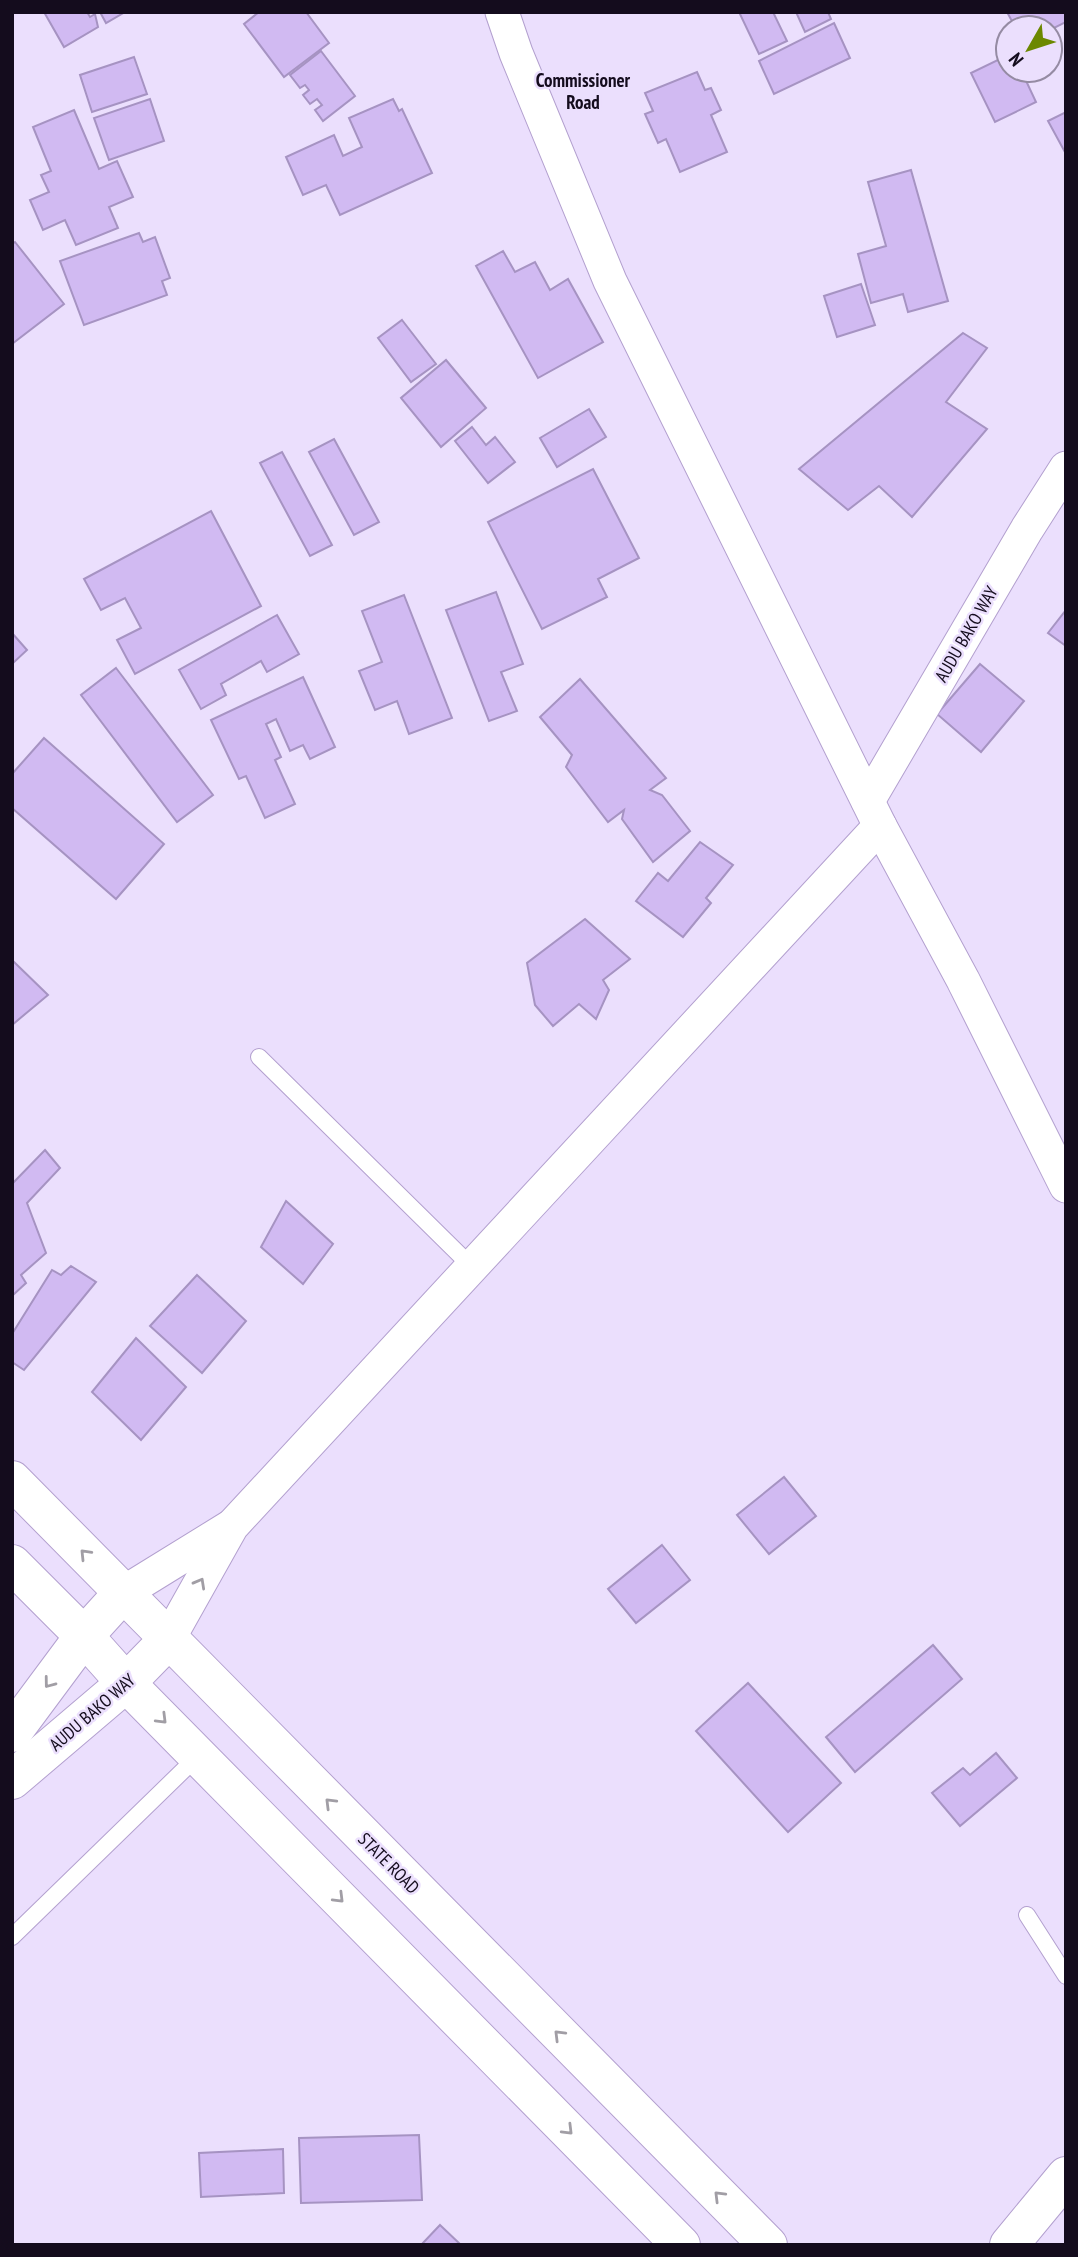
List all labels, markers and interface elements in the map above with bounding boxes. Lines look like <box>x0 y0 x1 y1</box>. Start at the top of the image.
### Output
north arrow <box>994 14 1064 84</box>
text: N <box>1003 48 1028 71</box>
district label: Commissioner Road <box>536 68 631 114</box>
street label: AUDU BAKO WAY <box>929 581 1003 686</box>
one-way arrow <box>80 1549 93 1562</box>
one-way arrow <box>192 1578 205 1590</box>
street label: AUDU BAKO WAY <box>44 1668 140 1756</box>
one-way arrow <box>44 1676 57 1688</box>
one-way arrow <box>153 1711 166 1724</box>
one-way arrow <box>326 1799 339 1812</box>
street label: STATE ROAD <box>353 1827 425 1899</box>
one-way arrow <box>330 1890 343 1903</box>
one-way arrow <box>555 2030 568 2043</box>
one-way arrow <box>559 2122 572 2135</box>
one-way arrow <box>715 2192 728 2205</box>

